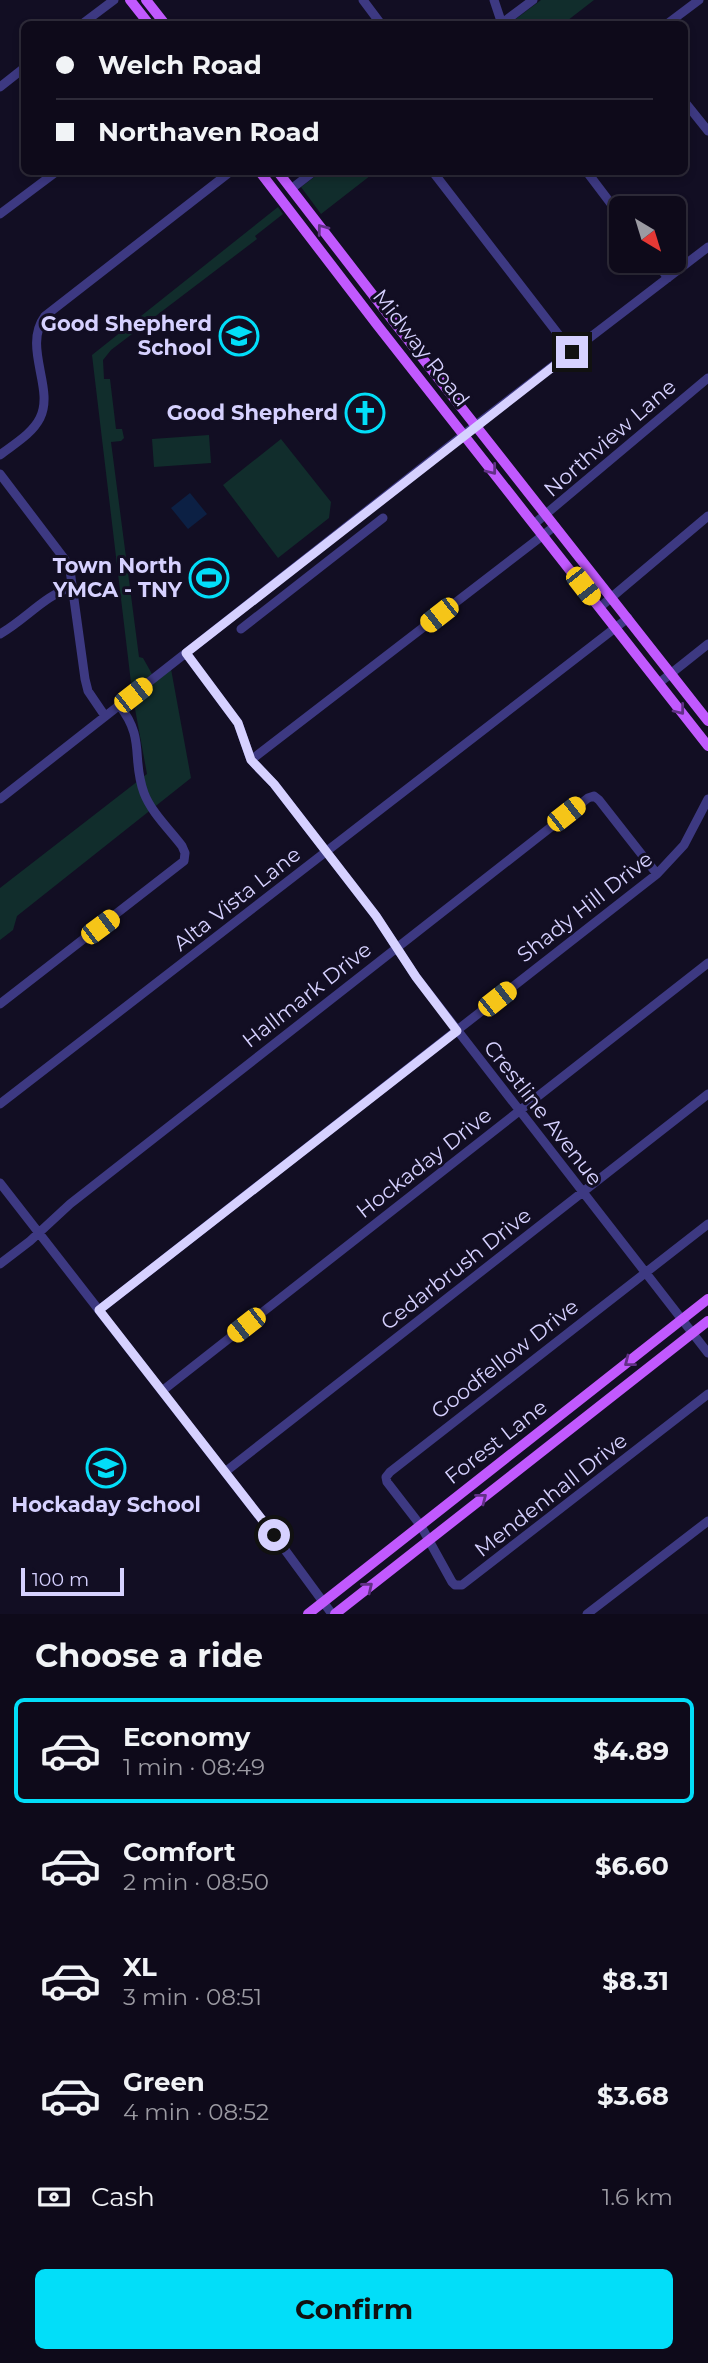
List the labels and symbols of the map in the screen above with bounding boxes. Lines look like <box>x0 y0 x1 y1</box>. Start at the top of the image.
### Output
north arrow <box>609 196 686 273</box>
one-way arrow <box>317 224 330 236</box>
street label: Midway Road <box>368 284 475 411</box>
place label: Good Shepherd School <box>41 311 212 360</box>
school or university icon: Good Shepherd School <box>218 315 260 357</box>
route end <box>556 336 588 368</box>
street label: Northview Lane <box>539 374 681 502</box>
church icon: Good Shepherd <box>344 392 386 434</box>
place label: Good Shepherd <box>167 400 338 425</box>
one-way arrow <box>484 463 497 475</box>
place label: Town North YMCA - TNY <box>52 553 183 602</box>
sports icon: Town North YMCA - TNY <box>188 557 230 599</box>
car <box>562 563 605 609</box>
car <box>416 594 463 636</box>
car <box>110 674 157 716</box>
one-way arrow <box>672 701 684 714</box>
car <box>543 793 590 835</box>
street label: Alta Vista Lane <box>168 841 305 956</box>
street label: Shady Hill Drive <box>512 846 657 967</box>
car <box>77 906 124 948</box>
street label: Hallmark Drive <box>237 936 376 1053</box>
car <box>474 978 521 1020</box>
street label: Crestline Avenue <box>479 1035 608 1190</box>
street label: Hockaday Drive <box>351 1102 496 1223</box>
street label: Cedarbrush Drive <box>376 1202 536 1335</box>
street label: Goodfellow Drive <box>426 1293 583 1424</box>
car <box>223 1304 270 1346</box>
one-way arrow <box>624 1354 637 1366</box>
street label: Forest Lane <box>440 1394 552 1489</box>
street label: Mendenhall Drive <box>470 1427 632 1562</box>
school or university icon: Hockaday School <box>85 1447 127 1489</box>
place label: Hockaday School <box>11 1492 201 1517</box>
one-way arrow <box>474 1494 486 1507</box>
route start <box>258 1519 290 1551</box>
scale bar <box>21 1565 124 1597</box>
one-way arrow <box>360 1583 372 1596</box>

